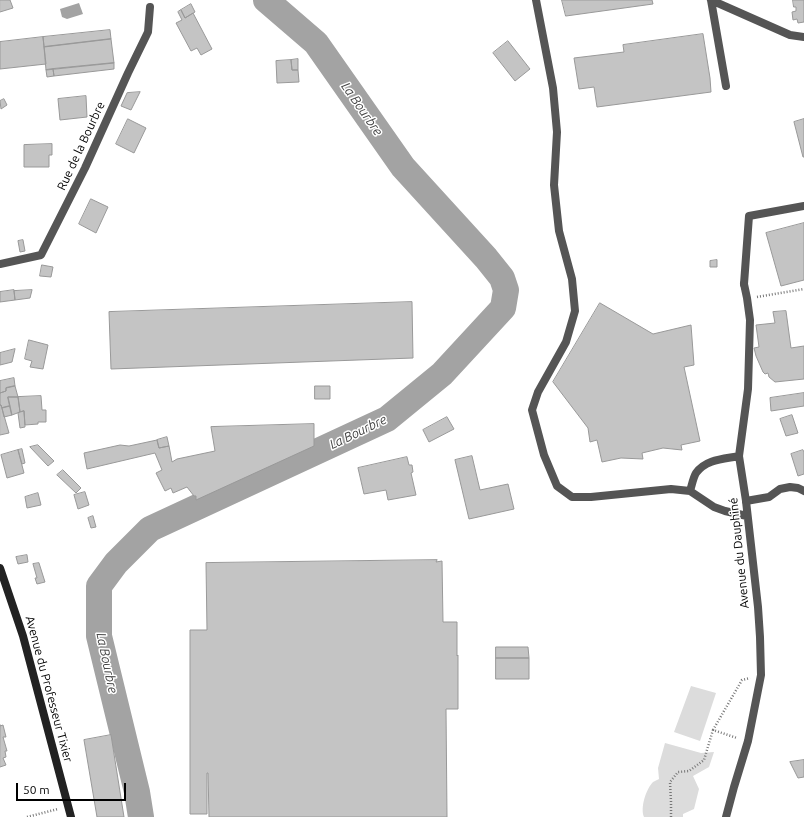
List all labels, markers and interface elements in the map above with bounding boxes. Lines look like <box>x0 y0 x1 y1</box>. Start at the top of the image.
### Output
water label: La Bourbre <box>338 79 386 139</box>
street label: Rue de la Bourbre <box>54 99 108 193</box>
water label: La Bourbre <box>327 411 389 453</box>
street label: Avenue du Dauphiné <box>726 497 752 609</box>
street label: Avenue du Professeur Tixier <box>23 614 75 764</box>
water label: La Bourbre <box>93 631 121 695</box>
scale bar <box>18 775 128 801</box>
text: 50 m <box>23 783 50 796</box>

